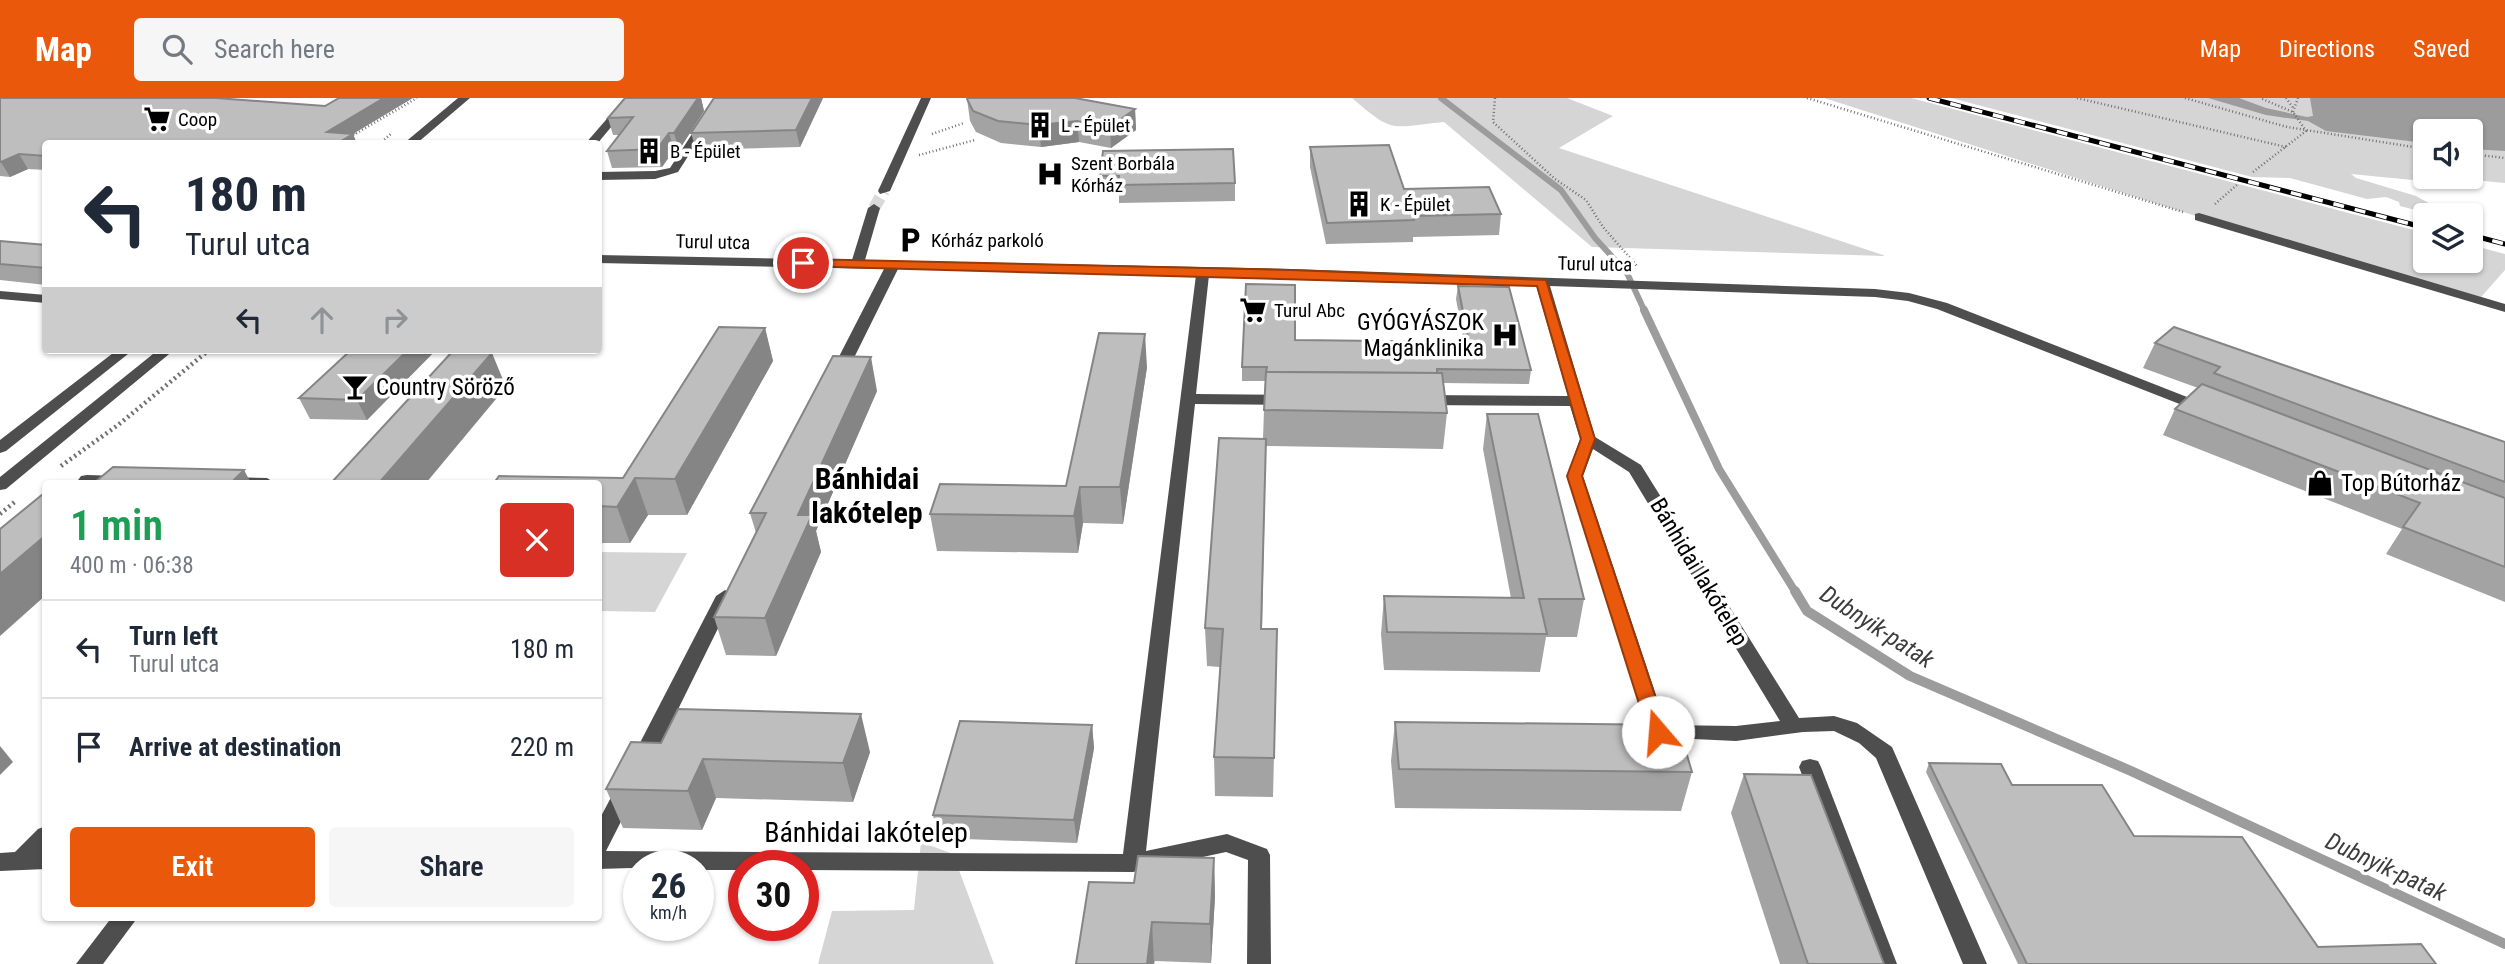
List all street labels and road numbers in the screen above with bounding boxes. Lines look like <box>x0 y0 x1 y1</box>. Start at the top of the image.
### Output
street label: Turul utca <box>676 230 750 254</box>
street label: Turul utca <box>1558 252 1632 276</box>
street label: Bánhidai lakótelep <box>1644 493 1754 651</box>
street label: Bánhidai lakótelep <box>764 816 968 849</box>

